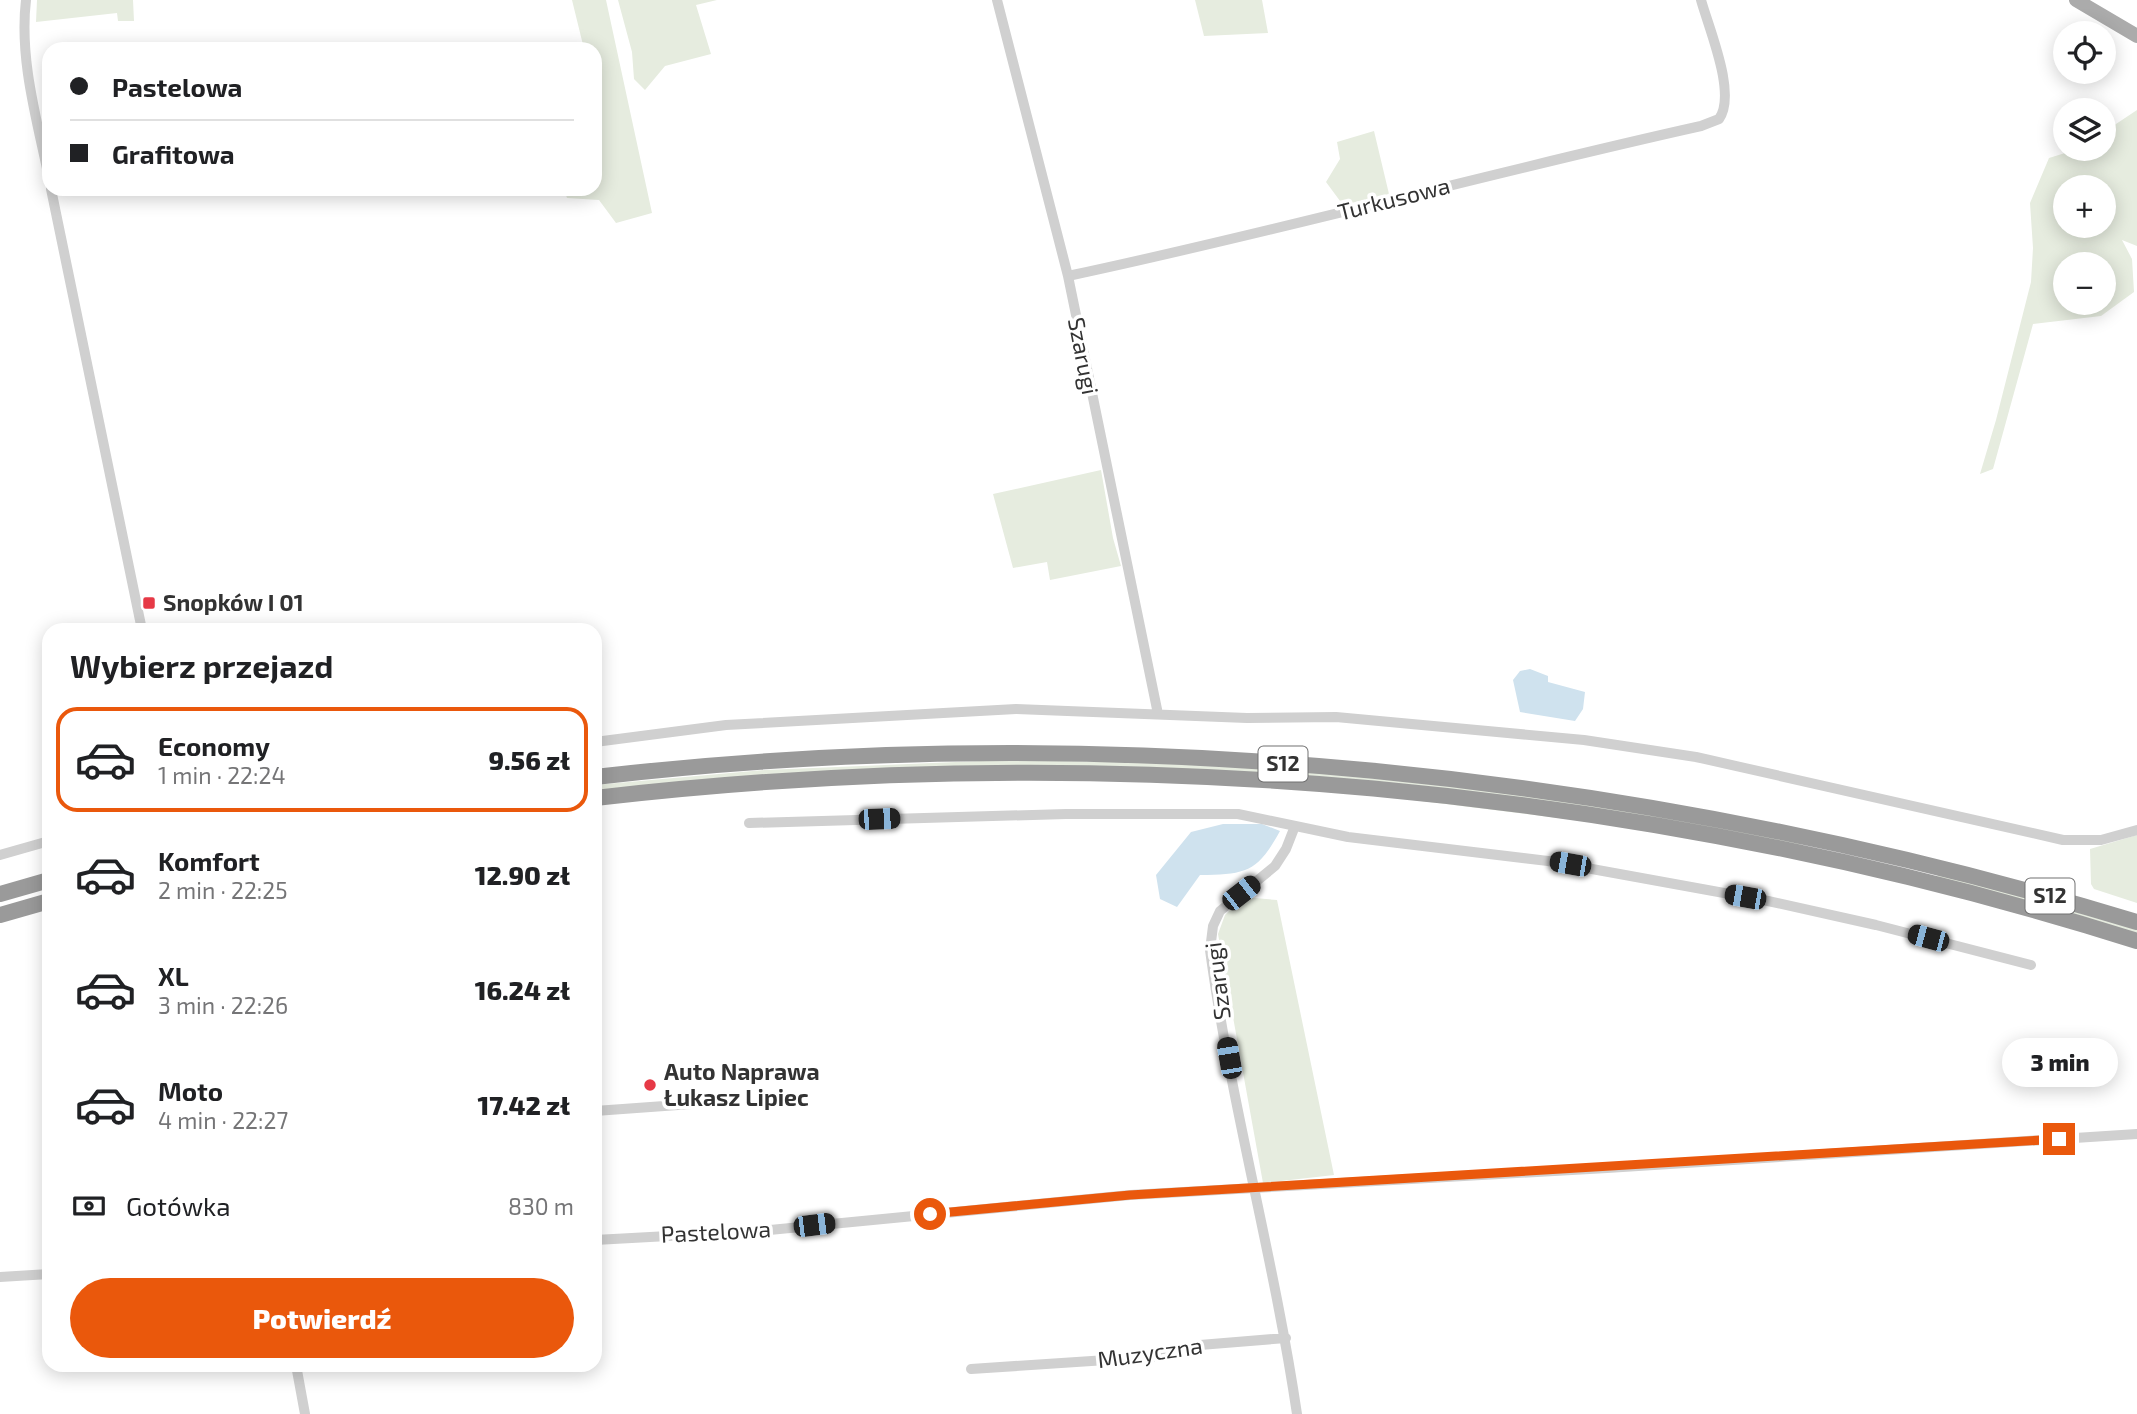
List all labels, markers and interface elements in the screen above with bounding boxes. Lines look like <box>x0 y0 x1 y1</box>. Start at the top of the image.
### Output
map controls <box>2053 21 2116 315</box>
button: locate <box>2053 21 2116 84</box>
text: Pastelowa <box>112 71 242 102</box>
button: layers <box>2053 98 2116 161</box>
text: Grafitowa <box>112 138 235 169</box>
street label: Turkusowa <box>1335 171 1453 225</box>
button: + <box>2053 175 2116 238</box>
button: − <box>2053 252 2116 315</box>
street label: Szarugi <box>1063 315 1105 397</box>
place label: Snopków I 01 <box>163 588 304 616</box>
marker: Snopków I 01 <box>141 595 157 611</box>
text: Wybierz przejazd <box>70 646 333 684</box>
icon: car <box>74 728 137 791</box>
text: Economy <box>158 730 270 761</box>
text: 9.56 zł <box>488 744 570 775</box>
road number: S12 <box>1258 746 1308 782</box>
text: 1 min · 22:24 <box>158 761 286 789</box>
car <box>858 808 901 830</box>
icon: car <box>74 843 137 906</box>
text: Komfort <box>158 845 260 876</box>
car <box>1548 850 1593 878</box>
text: 12.90 zł <box>475 859 570 890</box>
car <box>1218 872 1265 914</box>
text: 2 min · 22:25 <box>158 876 288 904</box>
road number: S12 <box>2025 878 2074 914</box>
car <box>1723 883 1768 911</box>
car <box>1905 922 1952 954</box>
street label: Szarugi <box>1198 941 1236 1022</box>
icon: car <box>74 958 137 1021</box>
text: XL <box>158 960 189 991</box>
text: 16.24 zł <box>475 974 570 1005</box>
text: 3 min · 22:26 <box>158 991 288 1019</box>
car <box>1216 1035 1243 1081</box>
callout: 3 min <box>2001 1038 2117 1086</box>
text: 3 min <box>2030 1048 2090 1076</box>
place label: Auto Naprawa Łukasz Lipiec <box>664 1057 820 1111</box>
icon: car <box>74 1073 137 1136</box>
text: Moto <box>158 1075 223 1106</box>
marker: Auto Naprawa Łukasz Lipiec <box>642 1077 658 1093</box>
text: 17.42 zł <box>477 1089 570 1120</box>
text: 4 min · 22:27 <box>158 1106 288 1134</box>
route end <box>2043 1123 2075 1155</box>
icon: cash <box>70 1187 108 1225</box>
text: Gotówka <box>126 1190 231 1221</box>
text: 830 m <box>508 1192 574 1220</box>
route start <box>914 1198 946 1230</box>
car <box>792 1212 837 1238</box>
street label: Pastelowa <box>660 1214 772 1248</box>
button: Potwierdź <box>70 1278 574 1358</box>
street label: Muzyczna <box>1095 1331 1204 1373</box>

